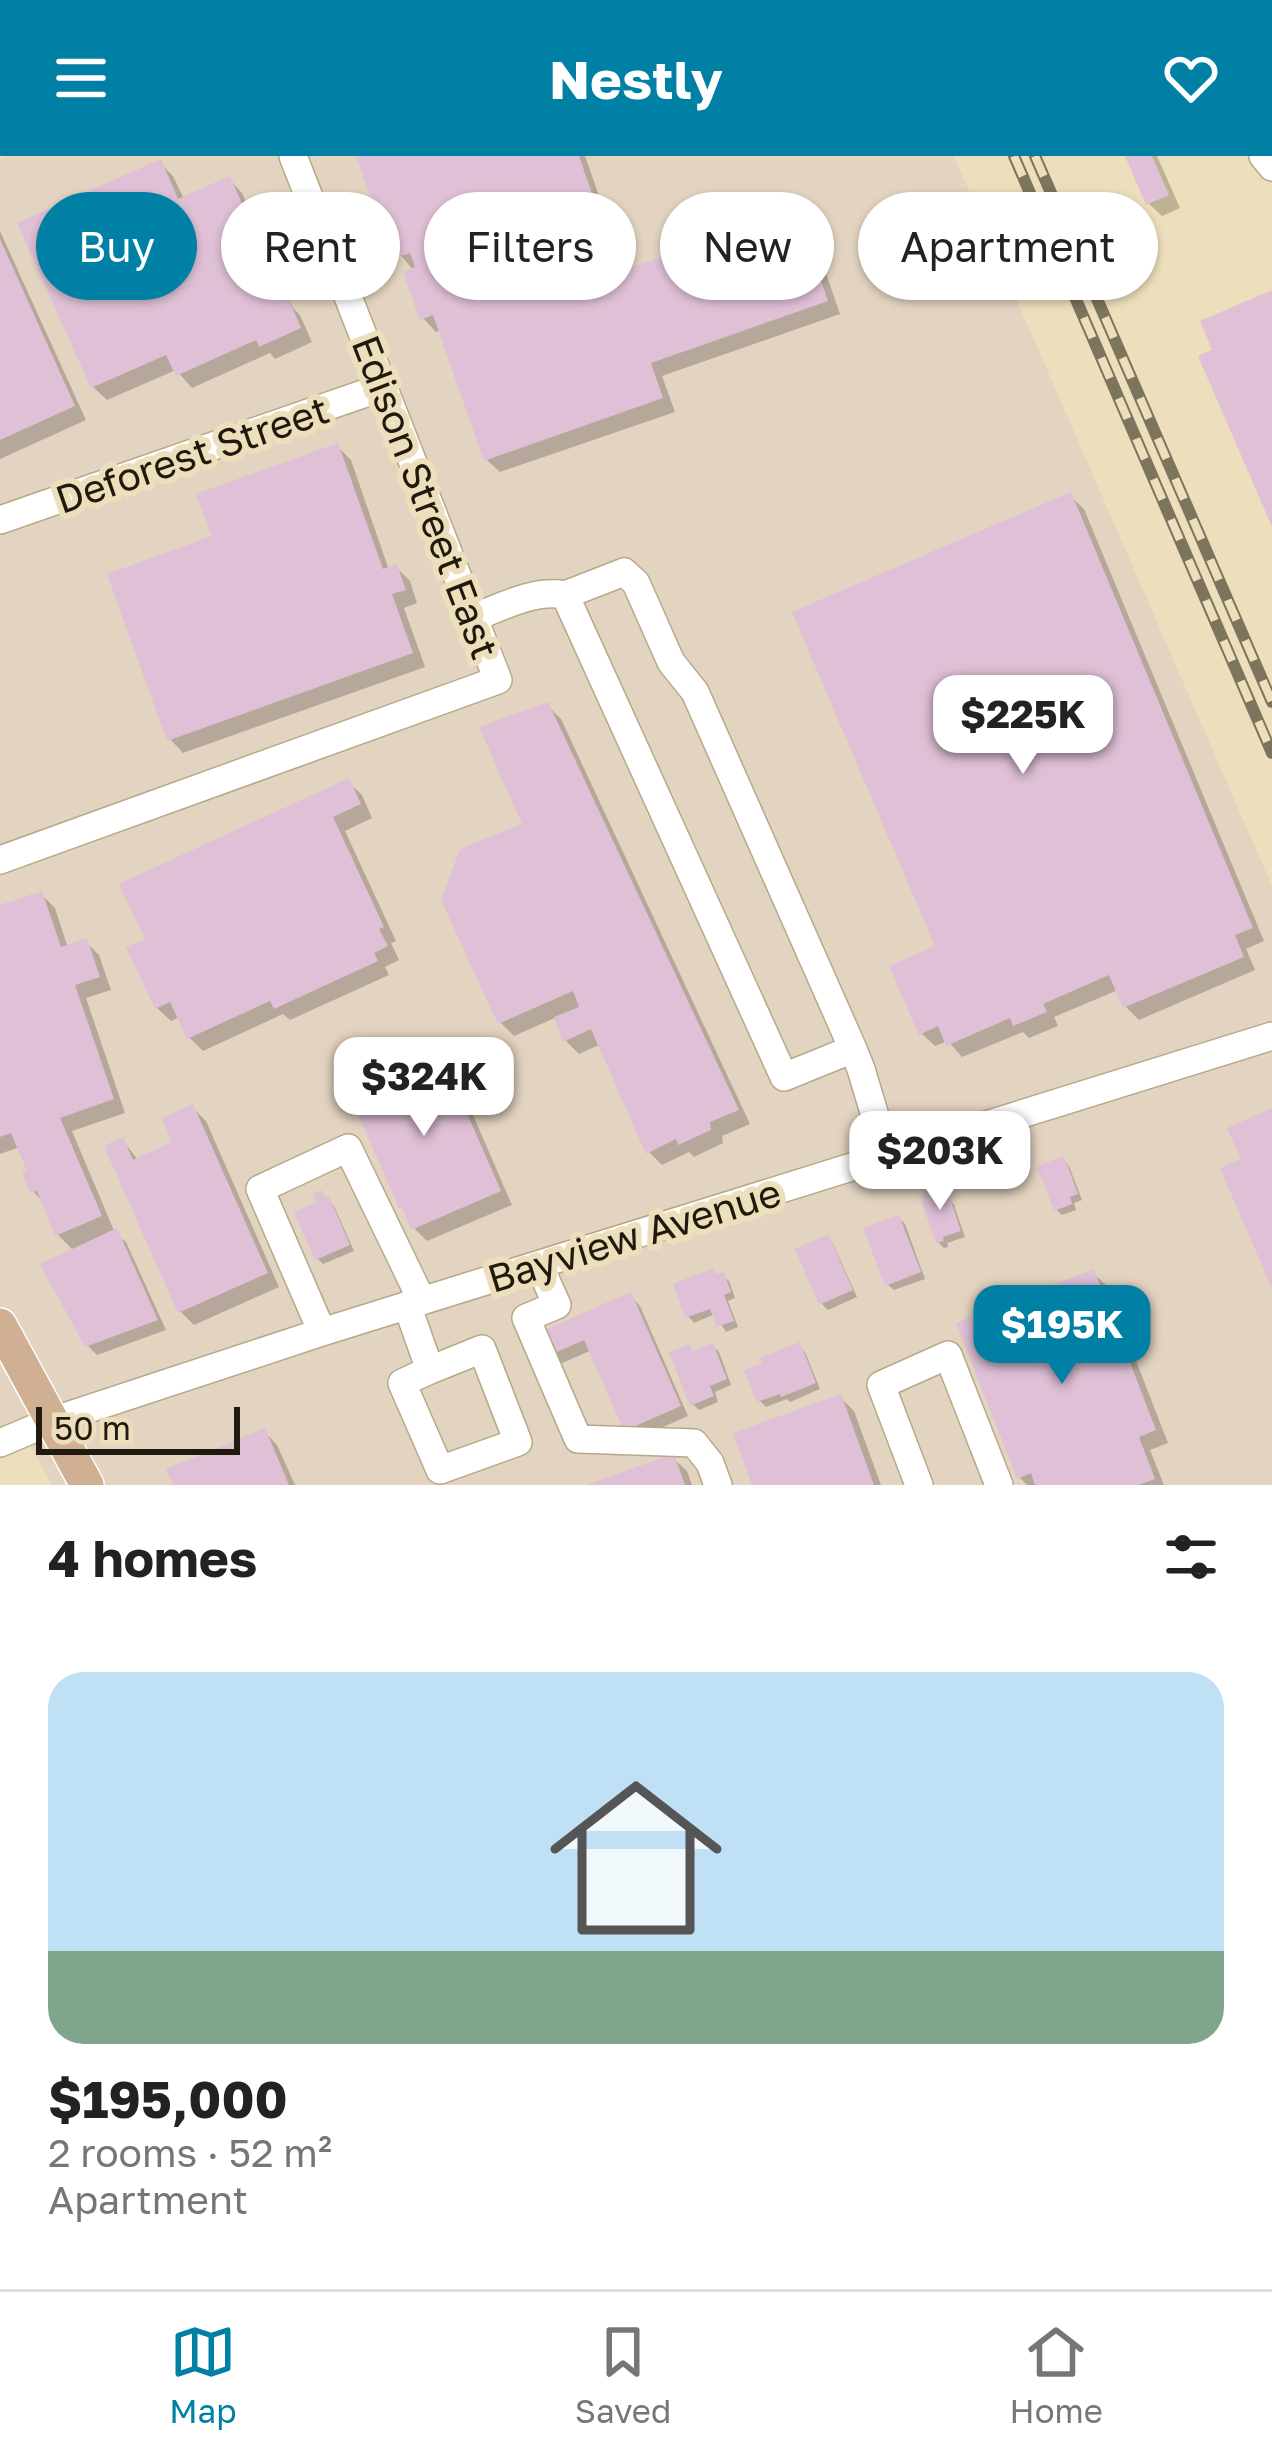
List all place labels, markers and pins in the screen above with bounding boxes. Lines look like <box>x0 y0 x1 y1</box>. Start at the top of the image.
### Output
pin: $225K <box>939 675 1107 777</box>
pin: $324K <box>340 1037 508 1139</box>
pin: $203K <box>856 1111 1024 1213</box>
pin: $195K <box>978 1285 1146 1387</box>

